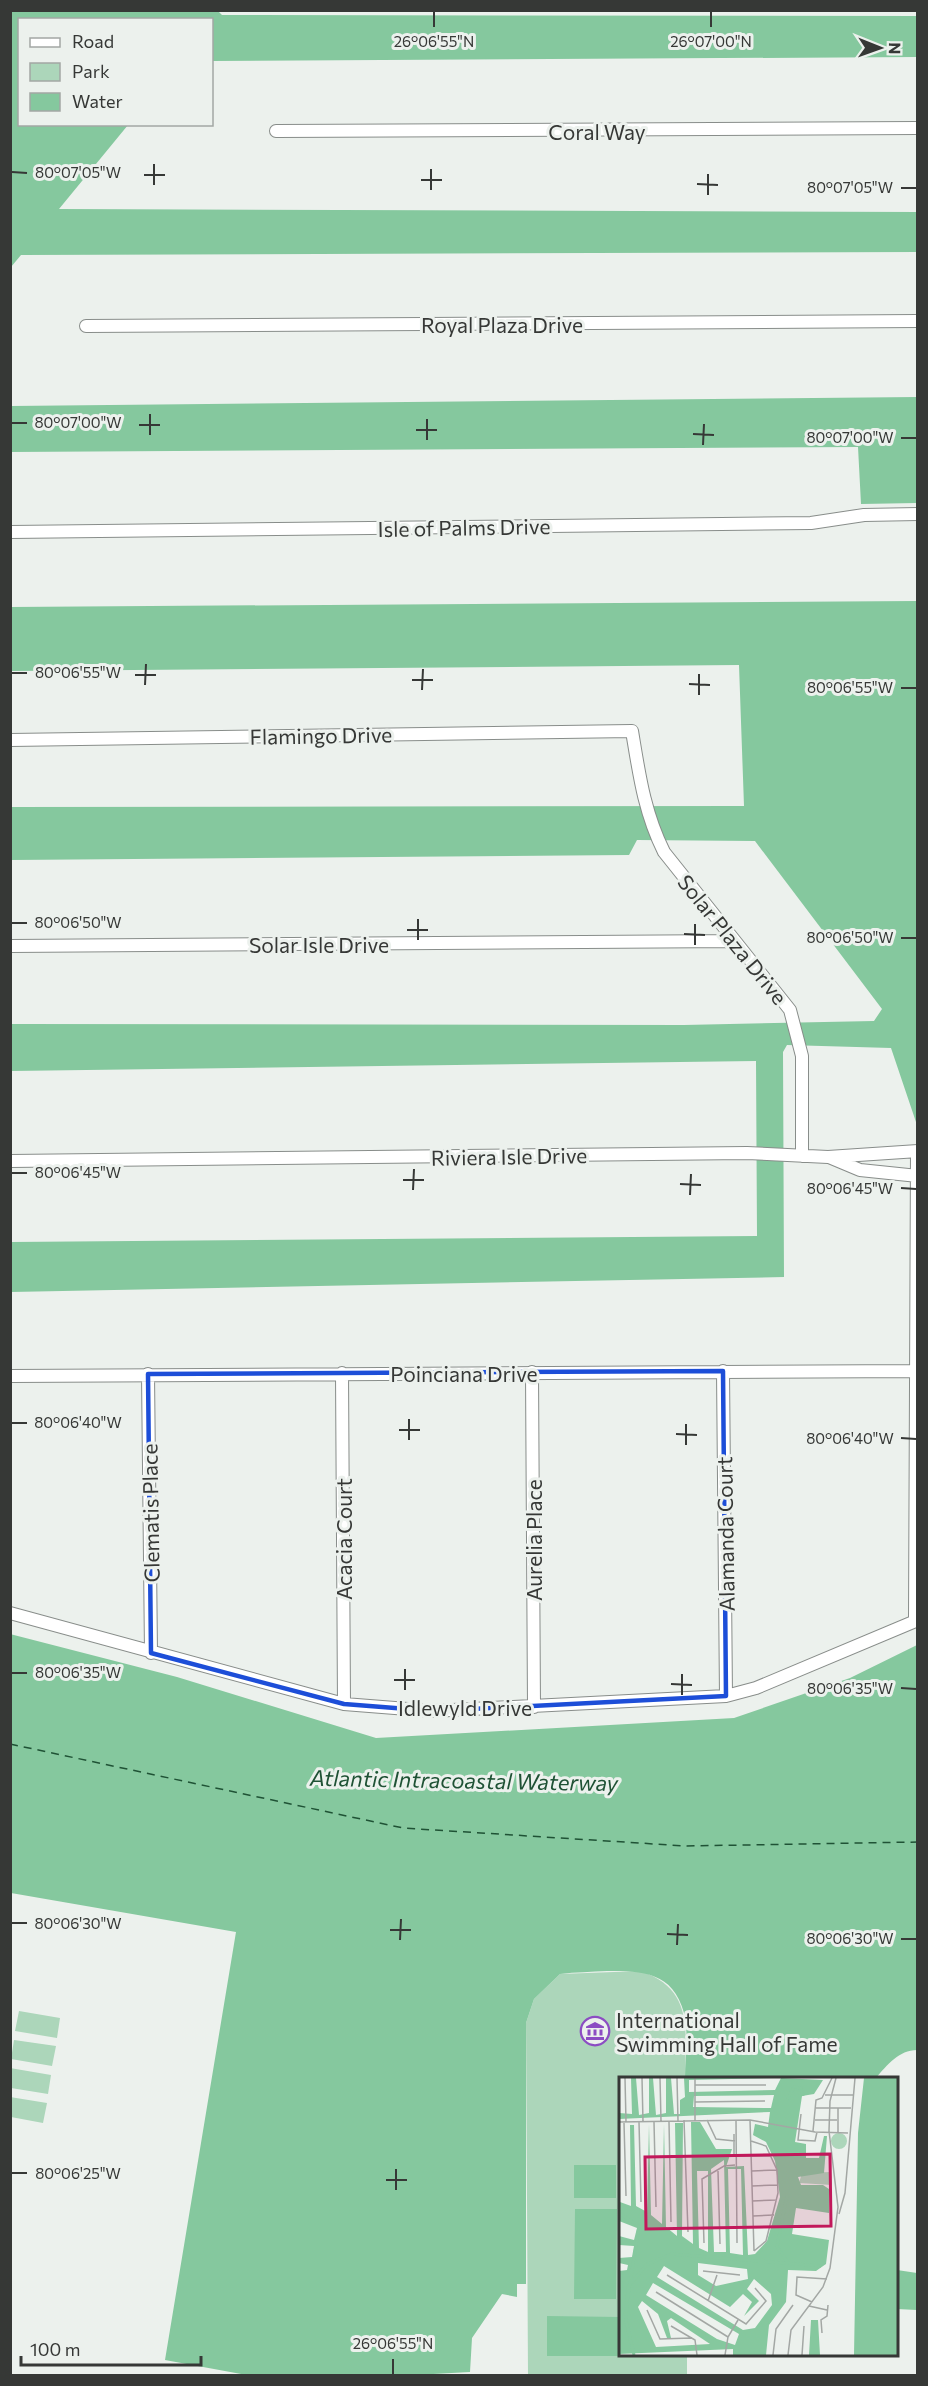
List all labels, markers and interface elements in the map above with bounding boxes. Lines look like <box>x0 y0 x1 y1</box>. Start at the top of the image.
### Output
legend <box>18 18 213 126</box>
north arrow <box>850 18 910 78</box>
text: Road <box>72 30 114 52</box>
text: 26°06'55"N <box>394 32 474 50</box>
text: 26°07'00"N <box>670 32 752 50</box>
text: N <box>886 42 905 54</box>
text: Park <box>72 60 110 82</box>
text: Water <box>72 90 123 112</box>
street label: Coral Way <box>548 119 646 144</box>
text: 80°07'05"W <box>35 163 121 181</box>
text: 80°07'05"W <box>807 178 893 196</box>
street label: Royal Plaza Drive <box>421 312 583 337</box>
text: 80°07'00"W <box>34 413 122 431</box>
text: 80°07'00"W <box>806 428 894 446</box>
street label: Isle of Palms Drive <box>377 513 551 541</box>
text: 80°06'55"W <box>35 663 121 681</box>
text: 80°06'55"W <box>807 678 893 696</box>
street label: Flamingo Drive <box>249 721 393 749</box>
street label: Solar Plaza Drive <box>673 869 793 1009</box>
text: 80°06'50"W <box>34 913 122 931</box>
text: 80°06'50"W <box>806 928 894 946</box>
street label: Solar Isle Drive <box>249 932 389 957</box>
street label: Riviera Isle Drive <box>431 1142 587 1170</box>
text: 80°06'45"W <box>35 1163 121 1181</box>
text: 80°06'45"W <box>807 1179 893 1197</box>
street label: Poinciana Drive <box>390 1361 538 1386</box>
text: 80°06'40"W <box>34 1413 122 1431</box>
text: 80°06'40"W <box>806 1429 894 1447</box>
street label: Clematis Place <box>136 1443 164 1583</box>
street label: Alamanda Court <box>711 1456 739 1612</box>
street label: Acacia Court <box>331 1478 356 1600</box>
street label: Aurelia Place <box>521 1479 546 1601</box>
text: 80°06'35"W <box>35 1663 121 1681</box>
text: 80°06'35"W <box>807 1679 893 1697</box>
street label: Idlewyld Drive <box>398 1695 532 1720</box>
water label: Atlantic Intracoastal Waterway <box>309 1764 619 1796</box>
text: 80°06'30"W <box>34 1914 122 1932</box>
text: 80°06'30"W <box>806 1929 894 1947</box>
place label: International Swimming Hall of Fame <box>616 2007 838 2056</box>
museum icon: International Swimming Hall of Fame <box>579 2015 611 2047</box>
inset map <box>619 2077 898 2356</box>
text: 80°06'25"W <box>35 2164 121 2182</box>
scale bar <box>21 2329 201 2367</box>
text: 26°06'55"N <box>353 2334 433 2352</box>
text: 100 m <box>30 2338 80 2360</box>

